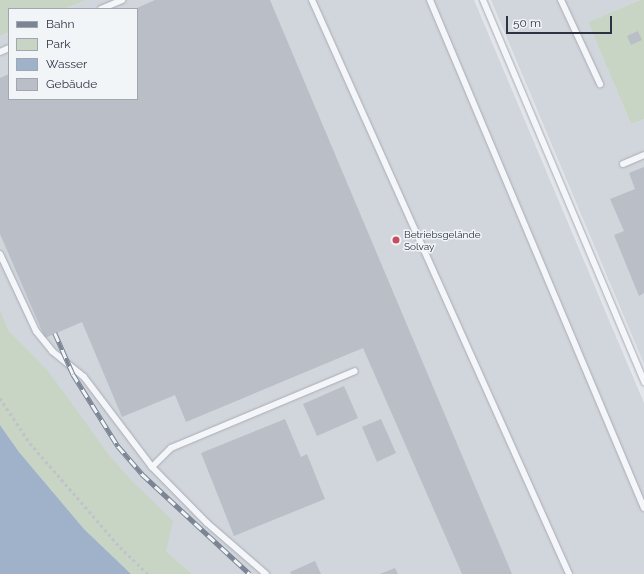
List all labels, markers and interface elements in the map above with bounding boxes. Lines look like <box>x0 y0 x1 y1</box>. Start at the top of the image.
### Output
legend <box>8 8 138 100</box>
scale bar <box>508 8 614 34</box>
text: 50 m <box>513 16 541 30</box>
text: Bahn <box>46 17 75 31</box>
text: Park <box>46 37 71 51</box>
text: Wasser <box>46 57 87 71</box>
text: Gebäude <box>46 77 97 91</box>
place label: Betriebsgelände Solvay <box>404 228 481 252</box>
marker: Betriebsgelände Solvay <box>391 235 401 245</box>

